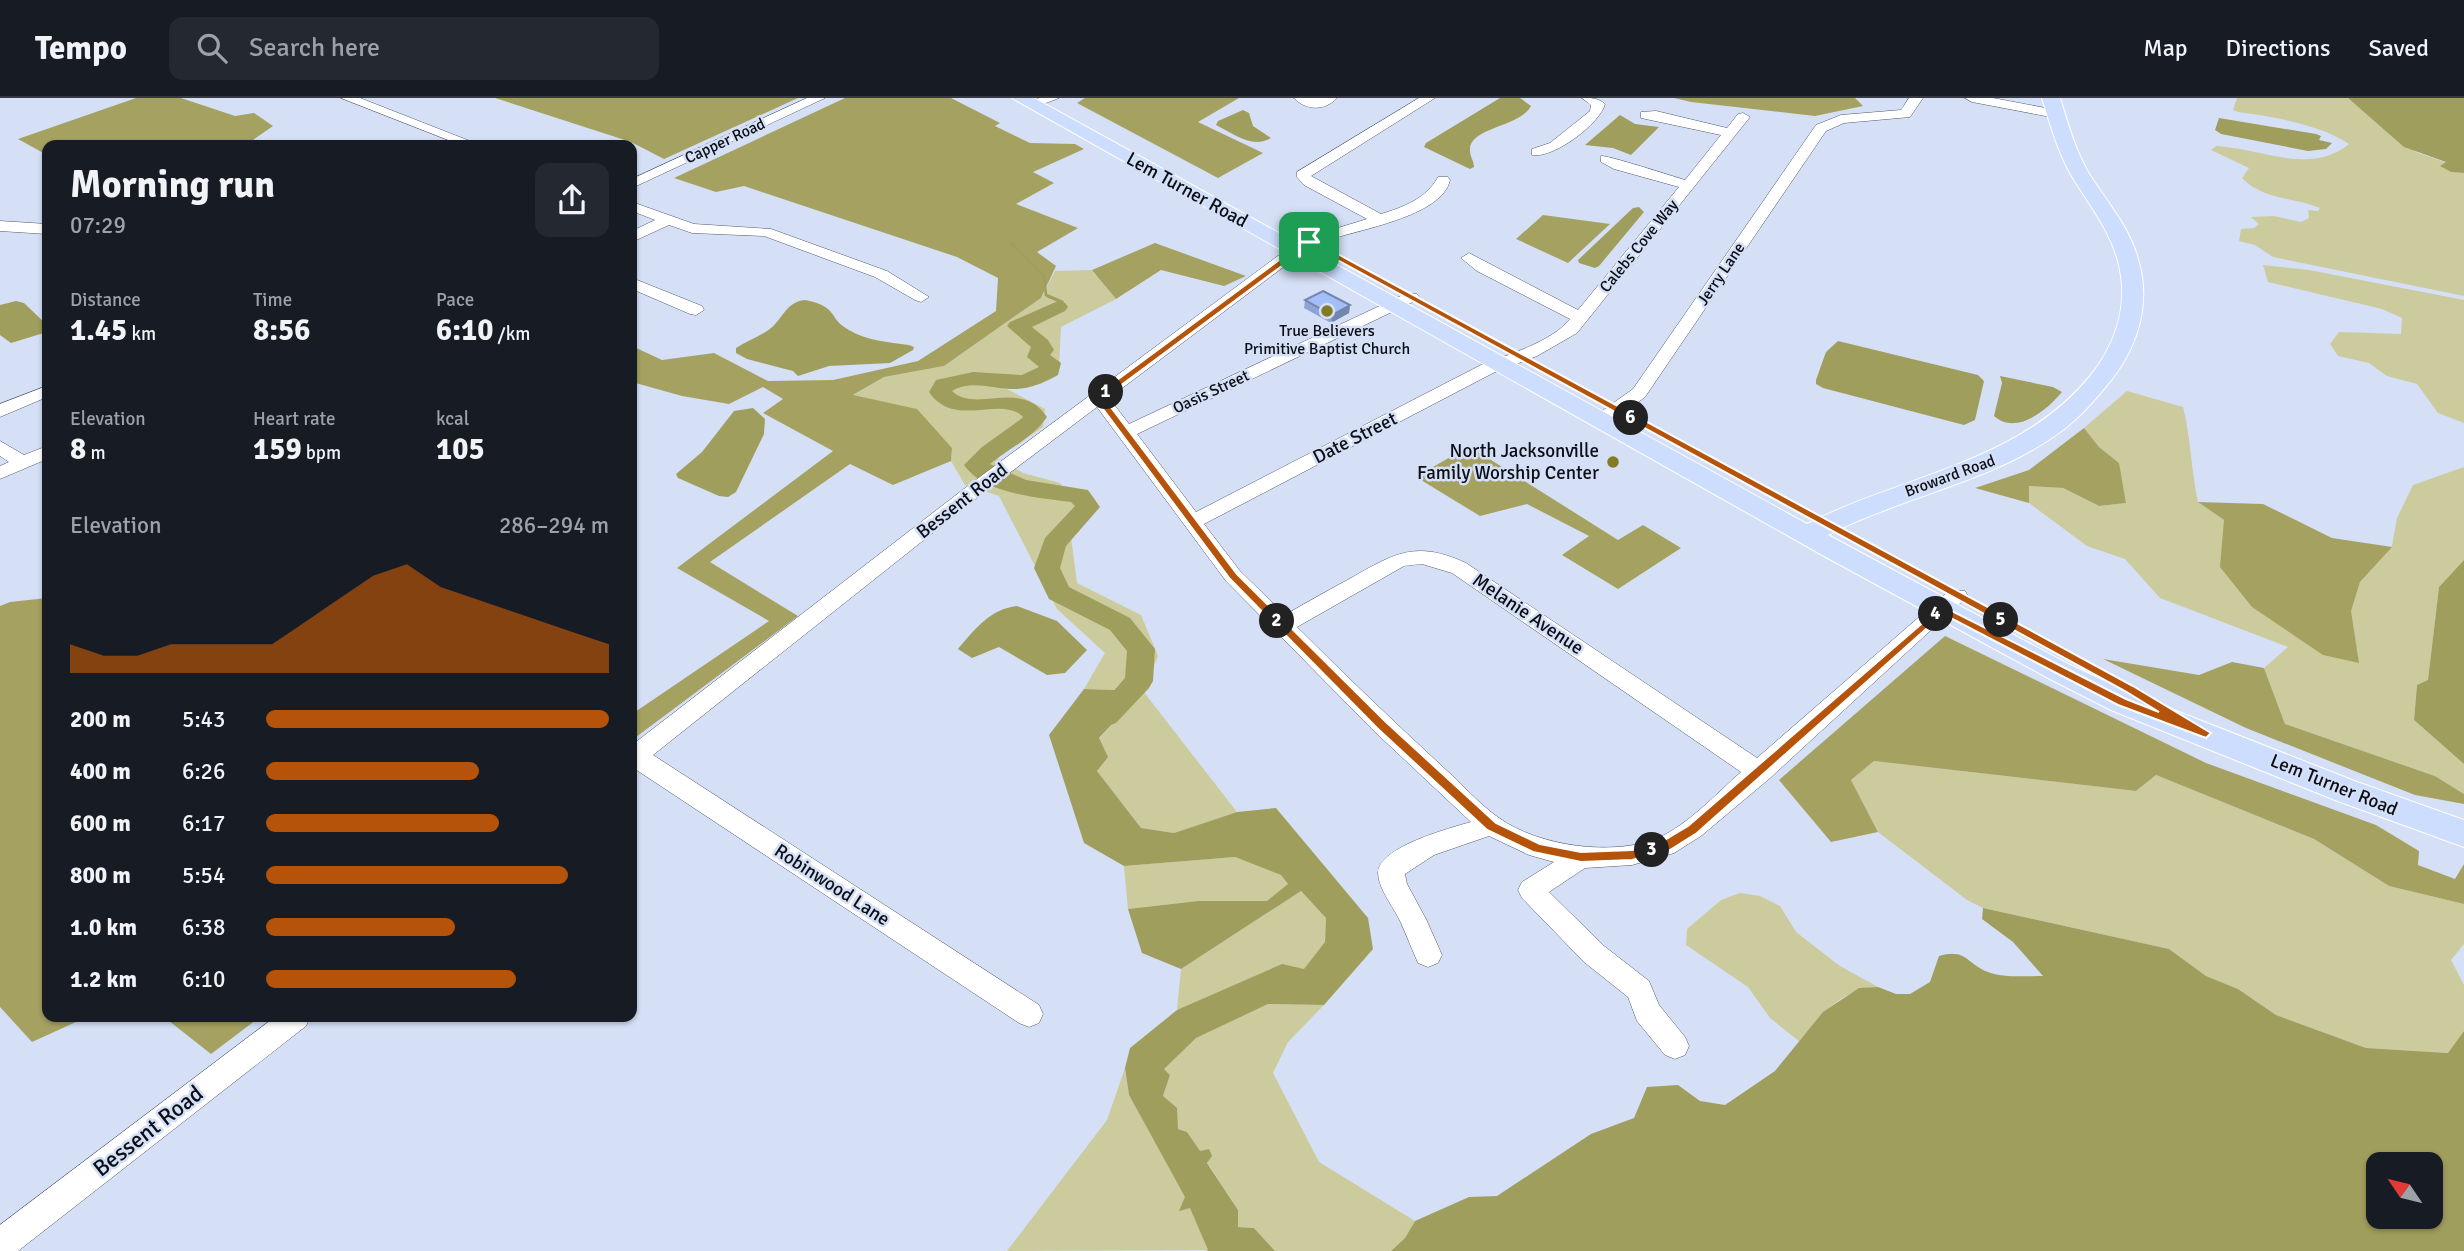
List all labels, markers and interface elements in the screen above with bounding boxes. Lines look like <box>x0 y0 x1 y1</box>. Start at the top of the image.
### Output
search box <box>169 17 659 80</box>
text: Tempo <box>35 28 127 69</box>
icon: search <box>193 29 231 67</box>
text: Search here <box>249 32 380 64</box>
text: Map <box>2143 33 2188 63</box>
text: Directions <box>2226 33 2331 63</box>
text: Saved <box>2369 33 2429 63</box>
street label: Capper Road <box>682 114 768 168</box>
street label: Lem Turner Road <box>1122 147 1252 233</box>
text: Morning run <box>70 161 275 208</box>
button: share <box>535 163 609 237</box>
street label: Calebs Cove Way <box>1595 195 1683 297</box>
text: 07:29 <box>70 211 126 240</box>
pin <box>1279 212 1339 272</box>
icon: arrive <box>1290 223 1328 261</box>
street label: Jerry Lane <box>1693 239 1749 309</box>
text: Distance <box>70 288 141 312</box>
text: Time <box>253 288 292 312</box>
text: Pace <box>436 288 474 312</box>
marker: True Believers Primitive Baptist Church <box>1319 303 1335 319</box>
text: 1.45 <box>70 312 127 349</box>
text: 8:56 <box>253 312 310 349</box>
text: 6:10 <box>436 312 493 349</box>
place label: True Believers Primitive Baptist Church <box>1244 321 1410 359</box>
text: km <box>127 322 156 346</box>
text: /km <box>493 322 530 346</box>
street label: Oasis Street <box>1170 365 1253 418</box>
pin: 1 <box>1088 374 1124 410</box>
text: 1 <box>1100 379 1111 403</box>
pin: 6 <box>1614 400 1648 436</box>
text: 6 <box>1625 405 1636 429</box>
street label: Date Street <box>1309 406 1401 469</box>
text: Elevation <box>70 407 146 431</box>
text: Heart rate <box>253 407 335 431</box>
text: kcal <box>436 407 469 431</box>
text: 8 <box>70 431 86 468</box>
text: 159 <box>253 431 302 468</box>
text: 105 <box>436 431 485 468</box>
place label: North Jacksonville Family Worship Center <box>1417 439 1599 485</box>
text: m <box>86 441 106 465</box>
text: bpm <box>302 441 341 465</box>
street label: Broward Road <box>1902 450 1998 502</box>
marker: North Jacksonville Family Worship Center <box>1605 454 1621 470</box>
street label: Bessent Road <box>912 458 1012 544</box>
text: Elevation <box>70 511 162 540</box>
text: 286–294 m <box>499 511 609 540</box>
street label: Melanie Avenue <box>1468 568 1588 660</box>
pin: 4 <box>1918 596 1954 632</box>
text: 4 <box>1930 601 1941 625</box>
pin: 5 <box>1983 602 2018 638</box>
pin: 2 <box>1260 603 1294 638</box>
text: 5 <box>1995 607 2006 631</box>
text: 2 <box>1271 608 1282 632</box>
text: 200 m <box>70 705 131 734</box>
text: 5:43 <box>182 705 225 734</box>
street label: Lem Turner Road <box>2267 749 2401 821</box>
text: 400 m <box>70 757 131 786</box>
text: 6:26 <box>182 757 225 786</box>
text: 600 m <box>70 809 131 838</box>
text: 6:17 <box>182 809 225 838</box>
pin: 3 <box>1634 832 1670 868</box>
text: 3 <box>1646 837 1657 861</box>
street label: Robinwood Lane <box>770 839 894 931</box>
text: 800 m <box>70 861 131 890</box>
text: 5:54 <box>182 861 225 890</box>
text: 1.0 km <box>70 913 137 942</box>
text: 6:38 <box>182 913 225 942</box>
text: 1.2 km <box>70 965 137 994</box>
text: 6:10 <box>182 965 225 994</box>
street label: Bessent Road <box>87 1079 209 1183</box>
north arrow <box>2366 1152 2443 1228</box>
map controls <box>2366 1152 2443 1229</box>

